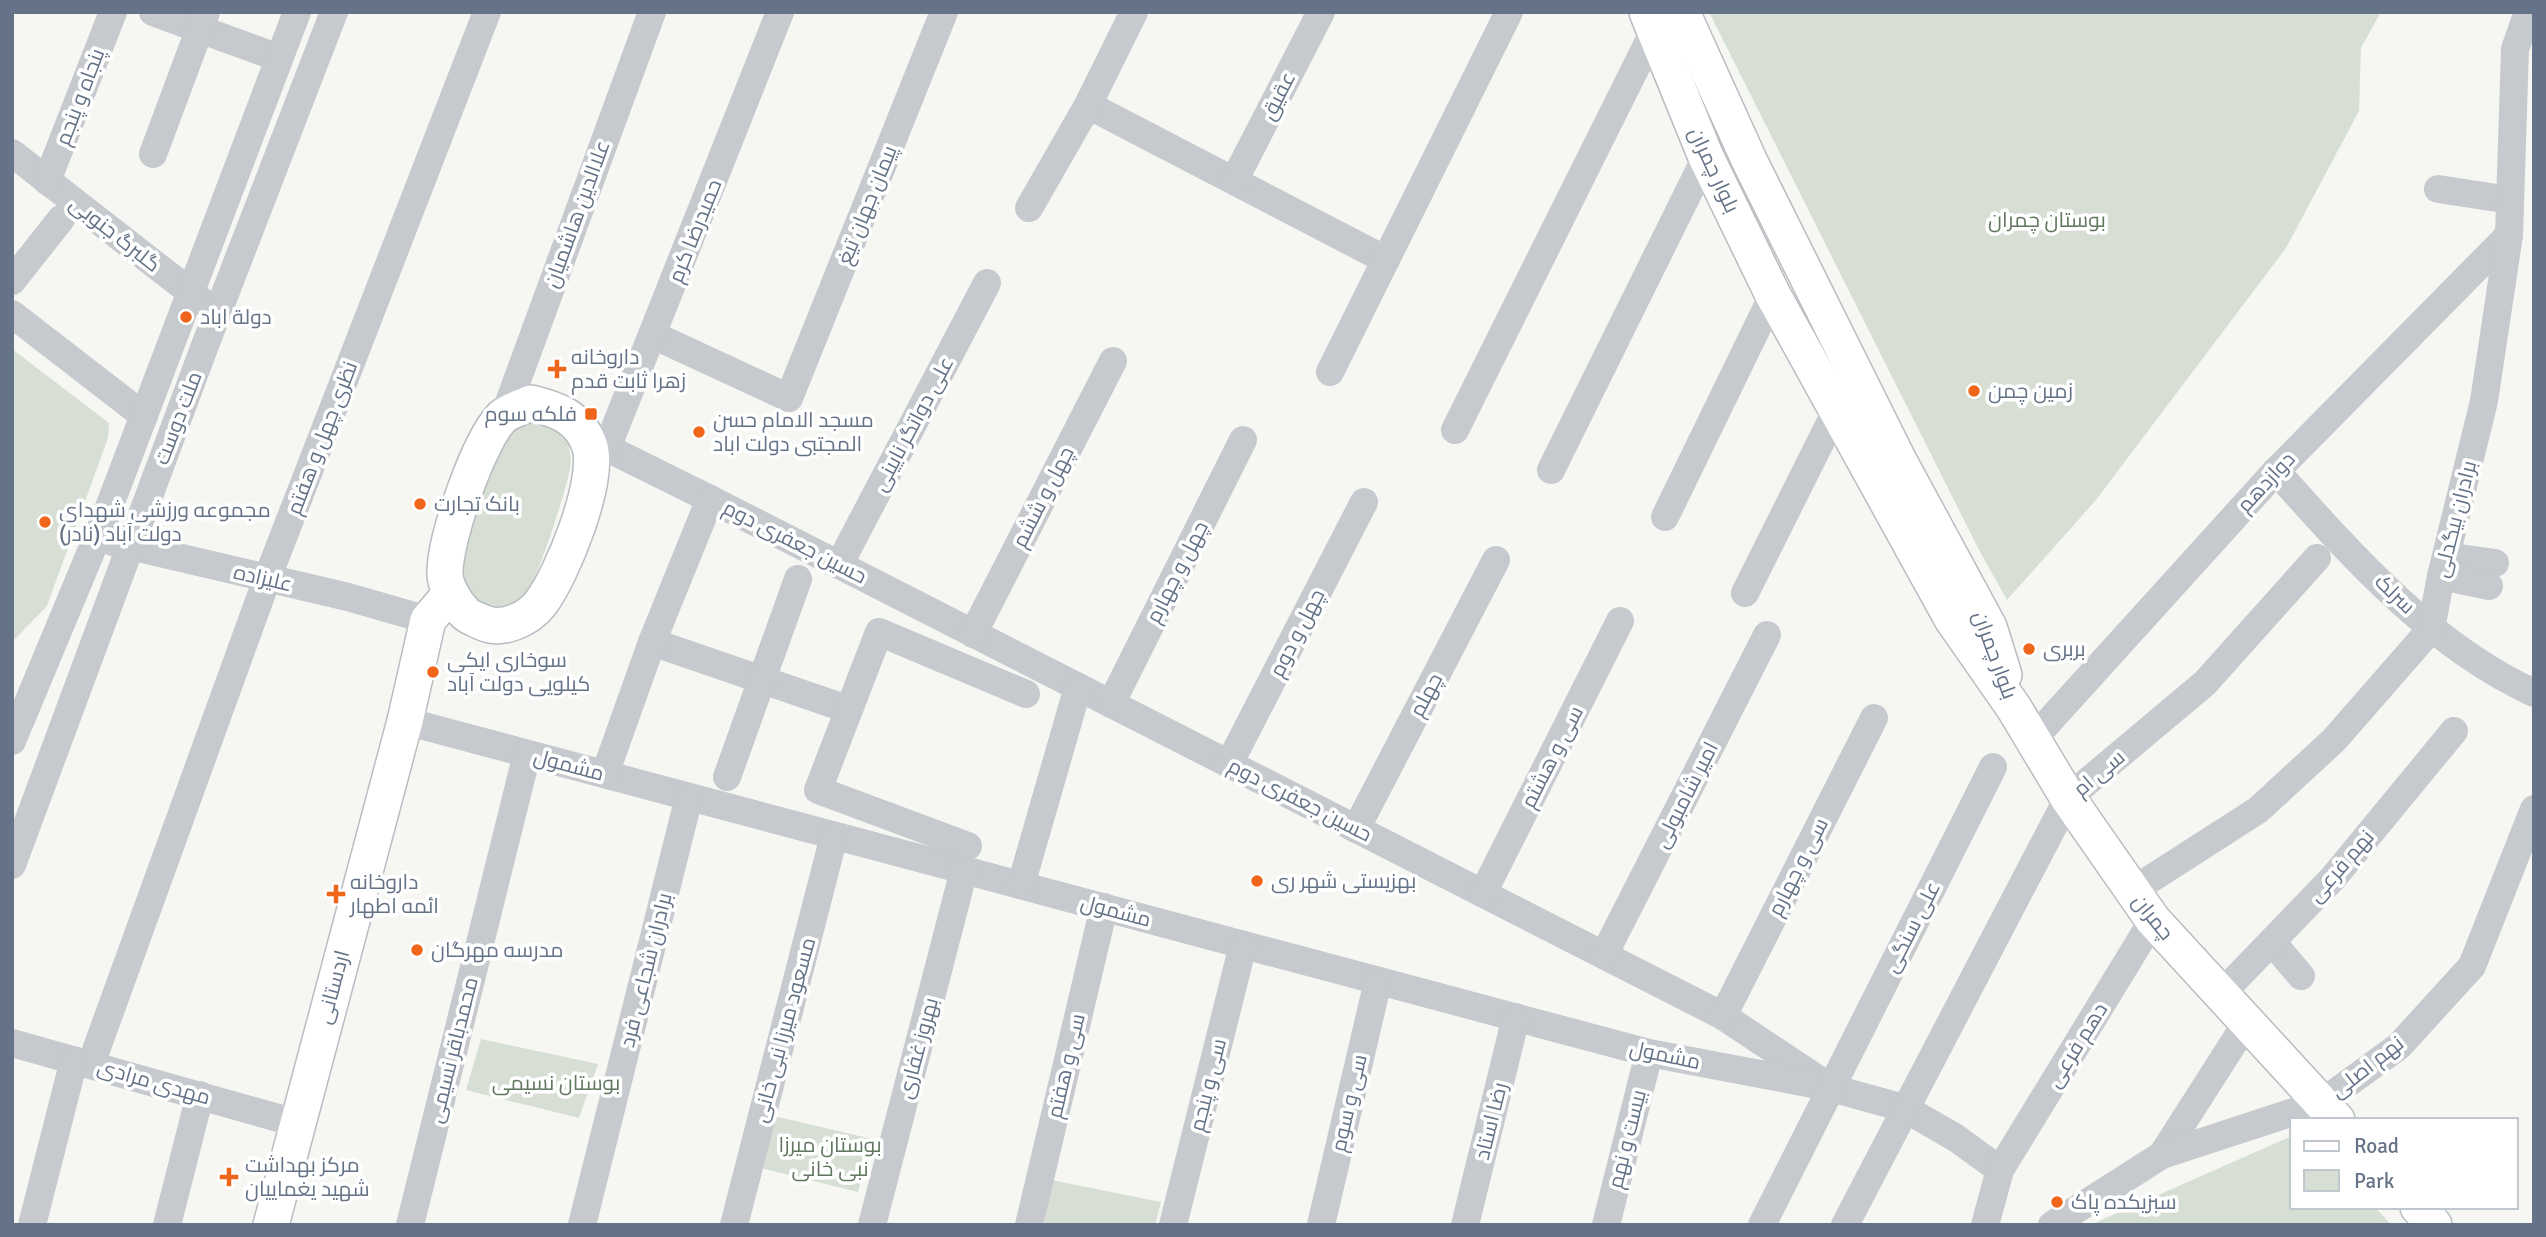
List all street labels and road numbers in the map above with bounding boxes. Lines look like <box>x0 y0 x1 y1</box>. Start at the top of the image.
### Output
street label: پنجاه و پنجم <box>50 44 111 150</box>
street label: عقیق <box>1255 67 1301 125</box>
street label: بلوار چمران <box>1682 123 1745 217</box>
street label: علاالدین هاشمیان <box>538 137 616 291</box>
street label: پیمان جهان تیغ <box>831 141 904 269</box>
street label: حمیدرضا کرم <box>662 175 728 287</box>
street label: گلبرگ جنوبی <box>64 190 166 278</box>
street label: علی دواتگر نایینی <box>867 352 959 496</box>
street label: نظری چهل و هفتم <box>281 358 364 519</box>
street label: ملت دوست <box>148 368 208 468</box>
street label: چهل و ششم <box>1006 442 1080 552</box>
street label: دوازدهم <box>2231 446 2301 518</box>
street label: برادران بیگدلی <box>2428 458 2482 580</box>
street label: حسین جعفری دوم <box>718 495 871 590</box>
street label: چهل و چهارم <box>1140 517 1215 628</box>
street label: علیزاده <box>231 559 295 597</box>
street label: سرلک <box>2369 569 2421 619</box>
street label: چهل و دوم <box>1264 584 1331 682</box>
street label: بلوار چمران <box>1966 607 2023 703</box>
street label: چهلم <box>1404 669 1449 722</box>
street label: سی و هشتم <box>1515 701 1590 813</box>
street label: امیر شامبولی <box>1648 737 1724 853</box>
street label: مشمول <box>531 743 607 787</box>
street label: سی ام <box>2068 744 2131 803</box>
street label: حسین جعفری دوم <box>1223 753 1376 848</box>
street label: سی و چهارم <box>1762 813 1835 921</box>
street label: نهم فرعی <box>2302 824 2380 908</box>
street label: علی سنگی <box>1878 877 1946 977</box>
street label: مشمول <box>1078 889 1154 933</box>
street label: چمران <box>2126 889 2179 946</box>
street label: برادران شجاعی فرد <box>614 890 678 1050</box>
street label: مسعود میرزا نبی خانی <box>747 935 821 1125</box>
street label: اردستانی <box>311 947 355 1027</box>
street label: محمدباقر نسیمی <box>422 974 484 1126</box>
street label: بهروز غفاری <box>892 995 944 1101</box>
street label: دهم فرعی <box>2041 998 2114 1093</box>
street label: سی و هفتم <box>1041 1011 1092 1121</box>
street label: نهم اصلی <box>2325 1030 2409 1104</box>
street label: مشمول <box>1627 1035 1703 1075</box>
street label: سی و پنجم <box>1184 1036 1233 1134</box>
street label: سی و سوم <box>1325 1052 1374 1155</box>
street label: مهدی مرادی <box>94 1053 214 1111</box>
street label: رضا استاد <box>1469 1079 1513 1163</box>
street label: بیست و نهم <box>1602 1087 1653 1191</box>

